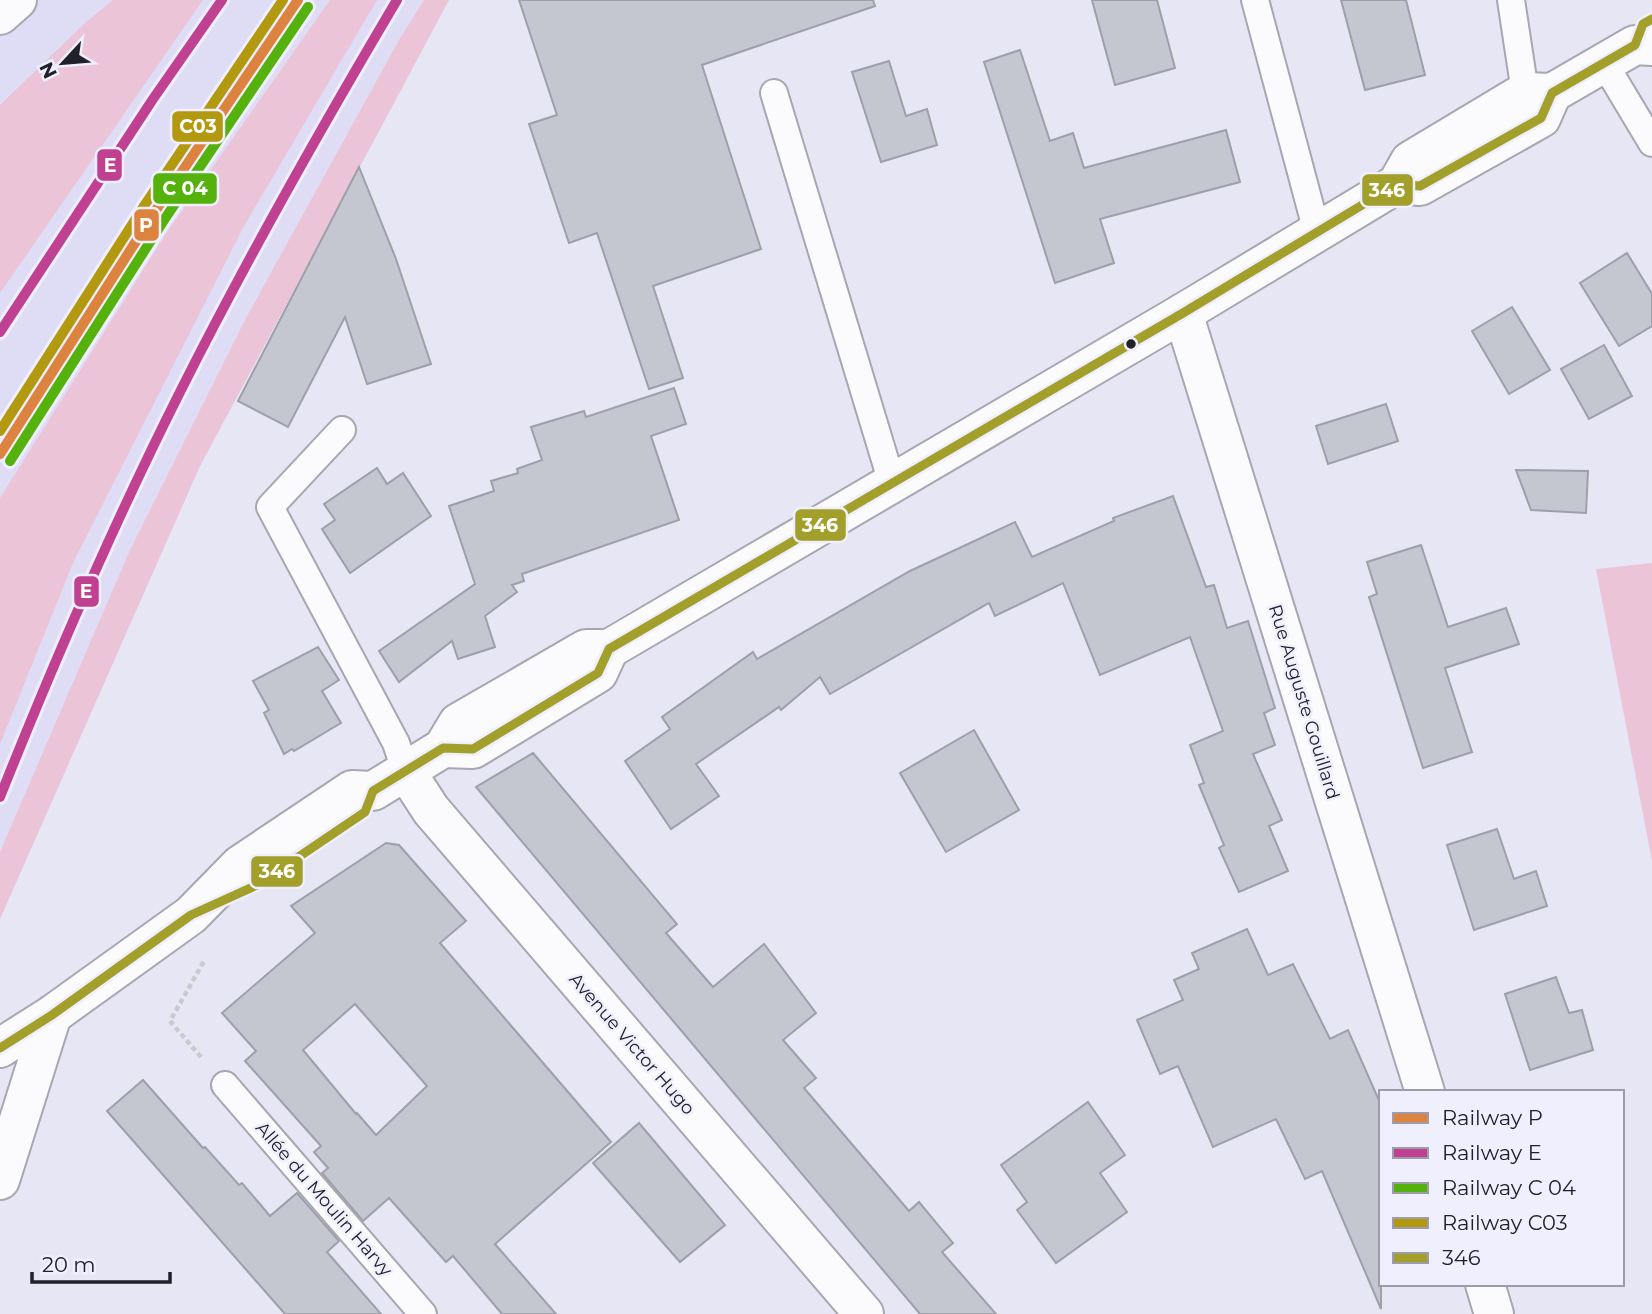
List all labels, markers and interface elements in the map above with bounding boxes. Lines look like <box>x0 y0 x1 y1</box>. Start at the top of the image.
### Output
north arrow <box>28 28 98 98</box>
text: N <box>34 58 62 82</box>
line badge: C03 <box>171 110 224 143</box>
text: C03 <box>179 115 217 138</box>
line badge: E <box>96 148 123 182</box>
text: E <box>104 154 116 177</box>
line badge: C 04 <box>152 172 218 205</box>
line badge: 346 <box>1361 173 1414 207</box>
text: C 04 <box>162 177 208 200</box>
text: 346 <box>1368 179 1405 202</box>
line badge: P <box>133 208 160 242</box>
text: P <box>139 214 153 237</box>
unlabelled marker <box>1124 337 1138 351</box>
line badge: 346 <box>794 508 847 542</box>
text: 346 <box>801 514 838 537</box>
line badge: E <box>73 575 100 608</box>
text: E <box>80 580 92 603</box>
street label: Rue Auguste Gouillard <box>1264 602 1344 802</box>
line badge: 346 <box>250 855 304 888</box>
text: 346 <box>258 860 295 883</box>
street label: Avenue Victor Hugo <box>564 969 700 1119</box>
legend <box>1379 1090 1624 1286</box>
text: Railway P <box>1442 1105 1543 1130</box>
street label: Allée du Moulin Harvy <box>251 1117 397 1281</box>
text: Railway E <box>1442 1140 1542 1165</box>
text: Railway C 04 <box>1442 1175 1576 1200</box>
text: Railway C03 <box>1442 1210 1568 1235</box>
scale bar <box>32 1240 170 1284</box>
text: 346 <box>1442 1245 1481 1270</box>
text: 20 m <box>42 1252 96 1277</box>

